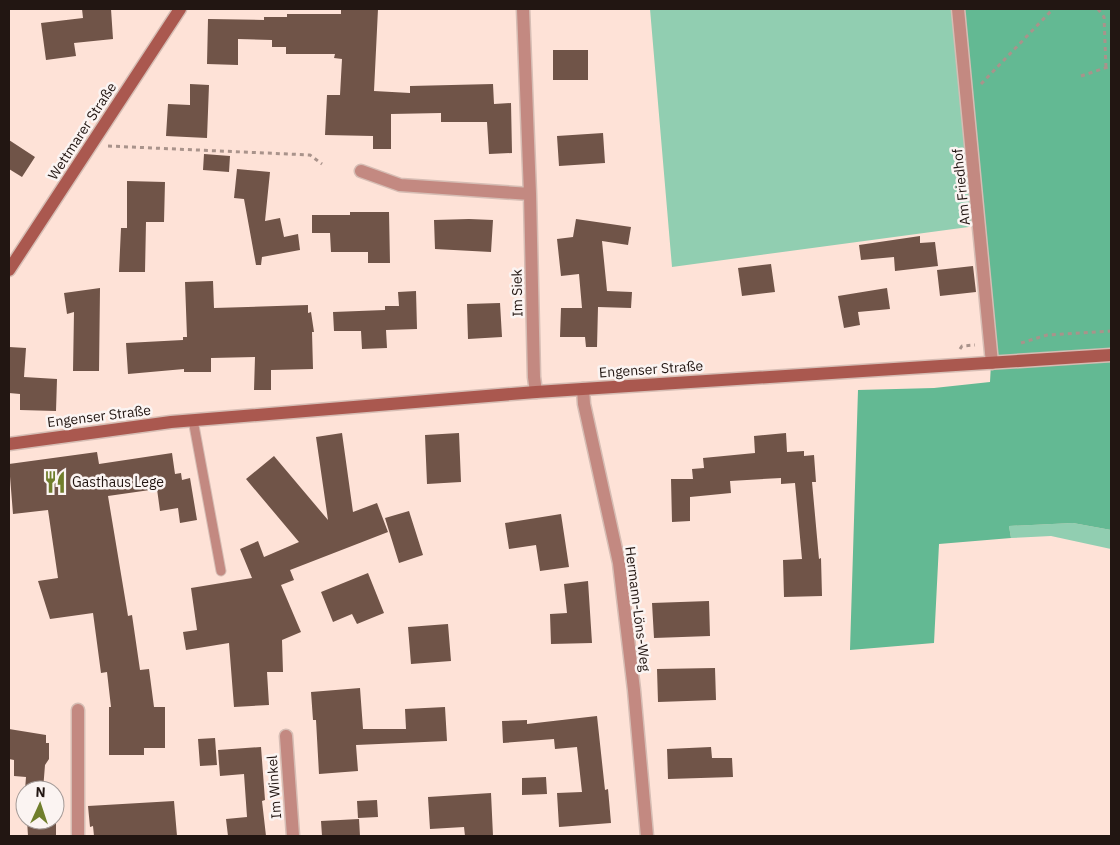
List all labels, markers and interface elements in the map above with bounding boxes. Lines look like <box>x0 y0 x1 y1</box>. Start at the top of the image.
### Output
street label: Wettmarer Straße <box>44 79 120 183</box>
street label: Am Friedhof <box>948 147 974 226</box>
street label: Im Siek <box>508 268 526 317</box>
street label: Engenser Straße <box>598 356 704 382</box>
street label: Engenser Straße <box>46 401 152 431</box>
restaurant icon: Gasthaus Lege <box>42 469 68 495</box>
place label: Gasthaus Lege <box>72 473 164 491</box>
street label: Hermann-Löns-Weg <box>621 545 655 673</box>
street label: Im Winkel <box>263 754 285 819</box>
north arrow <box>15 780 65 830</box>
text: N <box>35 783 46 801</box>

